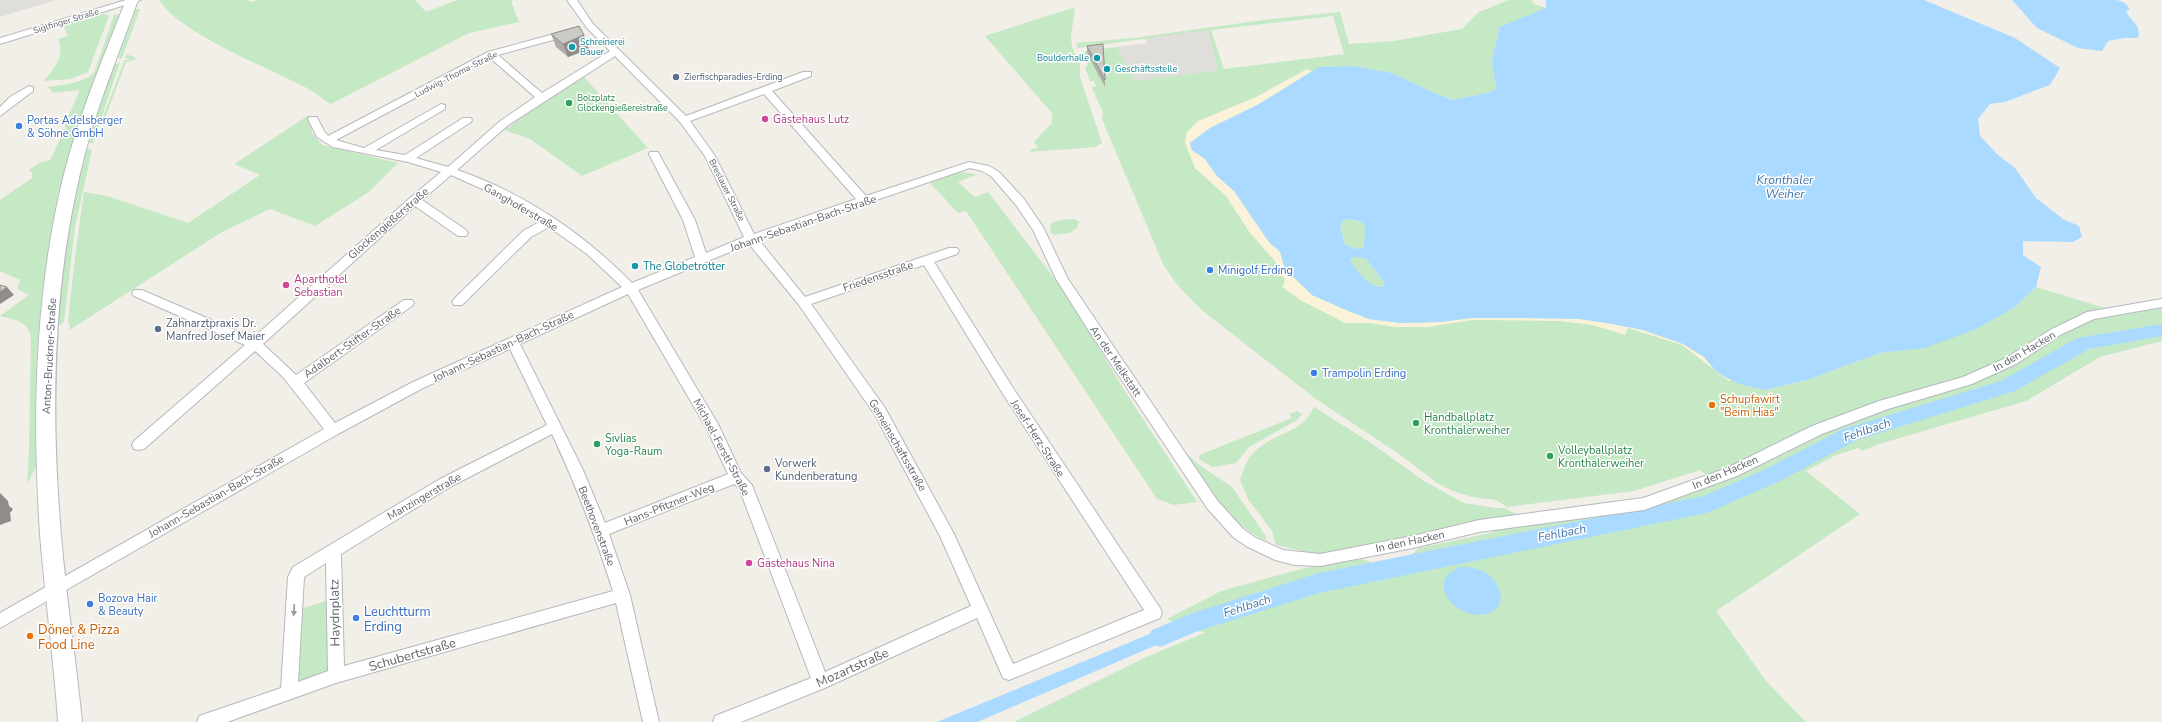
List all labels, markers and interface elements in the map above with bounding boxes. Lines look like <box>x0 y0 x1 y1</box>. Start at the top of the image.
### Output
street label: Siglfinger Straße <box>32 5 101 37</box>
place label: Schreinerei Bauer <box>580 36 625 58</box>
marker: Schreinerei Bauer <box>567 42 577 52</box>
street label: Ludwig-Thoma-Straße <box>412 48 500 100</box>
place label: Boulderhalle <box>1037 52 1089 64</box>
marker: Boulderhalle <box>1092 53 1102 63</box>
place label: Geschäftsstelle <box>1115 63 1177 75</box>
marker: Geschäftsstelle <box>1102 64 1112 74</box>
place label: Zierfischparadies-Erding <box>684 71 783 83</box>
marker: Zierfischparadies-Erding <box>671 72 681 82</box>
place label: Bolzplatz Glockengießereistraße <box>577 92 668 114</box>
marker: Bolzplatz Glockengießereistraße <box>564 98 574 108</box>
place label: Gästehaus Lutz <box>773 112 849 127</box>
place label: Portas Adelsberger & Söhne GmbH <box>27 113 123 141</box>
marker: Gästehaus Lutz <box>760 114 770 124</box>
marker: Portas Adelsberger & Söhne GmbH <box>14 121 24 131</box>
street label: Breslauer Straße <box>706 157 748 223</box>
water label: Kronthaler Weiher <box>1757 172 1814 202</box>
street label: Ganghoferstraße <box>481 180 561 235</box>
street label: Glockengießerstraße <box>345 184 432 263</box>
street label: Johann-Sebastian-Bach-Straße <box>727 191 879 256</box>
street label: Friedensstraße <box>841 257 915 296</box>
place label: The Globetrotter <box>643 259 725 274</box>
marker: The Globetrotter <box>630 261 640 271</box>
place label: Minigolf Erding <box>1218 263 1293 278</box>
marker: Minigolf Erding <box>1205 265 1215 275</box>
place label: Aparthotel Sebastian <box>294 272 348 300</box>
marker: Aparthotel Sebastian <box>281 280 291 290</box>
street label: Anton-Bruckner-Straße <box>39 297 60 415</box>
street label: Adalbert-Stifter-Straße <box>301 303 404 382</box>
street label: Johann-Sebastian-Bach-Straße <box>429 307 576 386</box>
place label: Zahnarztpraxis Dr. Manfred Josef Maier <box>166 316 265 344</box>
street label: An der Melkstatt <box>1086 323 1145 400</box>
marker: Zahnarztpraxis Dr. Manfred Josef Maier <box>153 324 163 334</box>
street label: In den Hacken <box>1990 327 2058 375</box>
place label: Trampolin Erding <box>1322 366 1406 381</box>
marker: Trampolin Erding <box>1309 368 1319 378</box>
place label: Schupfawirt "Beim Hias" <box>1720 392 1780 420</box>
street label: Michael-Ferstl-Straße <box>690 396 754 499</box>
street label: Gemeinschaftsstraße <box>865 396 930 494</box>
street label: Josef-Herz-Straße <box>1006 396 1068 480</box>
marker: Schupfawirt "Beim Hias" <box>1707 400 1717 410</box>
place label: Handballplatz Kronthalerweiher <box>1424 410 1510 438</box>
water label: Fehlbach <box>1841 414 1893 446</box>
marker: Handballplatz Kronthalerweiher <box>1411 418 1421 428</box>
place label: Sivlias Yoga-Raum <box>604 431 663 459</box>
marker: Sivlias Yoga-Raum <box>592 439 602 449</box>
place label: Volleyballplatz Kronthalerweiher <box>1557 443 1644 471</box>
street label: Johann-Sebastian-Bach-Straße <box>145 451 287 542</box>
marker: Volleyballplatz Kronthalerweiher <box>1545 451 1555 461</box>
street label: In den Hacken <box>1690 452 1760 493</box>
place label: Vorwerk Kundenberatung <box>774 456 857 484</box>
marker: Vorwerk Kundenberatung <box>762 464 772 474</box>
street label: Manzingerstraße <box>385 469 464 524</box>
street label: Hans-Pfitzner-Weg <box>622 479 717 529</box>
street label: Beethovenstraße <box>574 484 619 568</box>
water label: Fehlbach <box>1537 520 1588 546</box>
street label: In den Hacken <box>1374 527 1446 556</box>
place label: Gästehaus Nina <box>757 556 835 571</box>
marker: Gästehaus Nina <box>744 558 754 568</box>
street label: Haydnplatz <box>325 579 345 647</box>
place label: Bozova Hair & Beauty <box>98 591 157 619</box>
water label: Fehlbach <box>1221 591 1273 621</box>
marker: Bozova Hair & Beauty <box>85 599 95 609</box>
place label: Leuchtturm Erding <box>364 603 431 636</box>
one-way arrow <box>290 604 297 616</box>
marker: Leuchtturm Erding <box>351 613 361 623</box>
place label: Döner & Pizza Food Line <box>38 621 120 654</box>
marker: Döner & Pizza Food Line <box>25 631 35 641</box>
street label: Schubertstraße <box>367 634 458 676</box>
street label: Mozartstraße <box>813 644 892 692</box>

